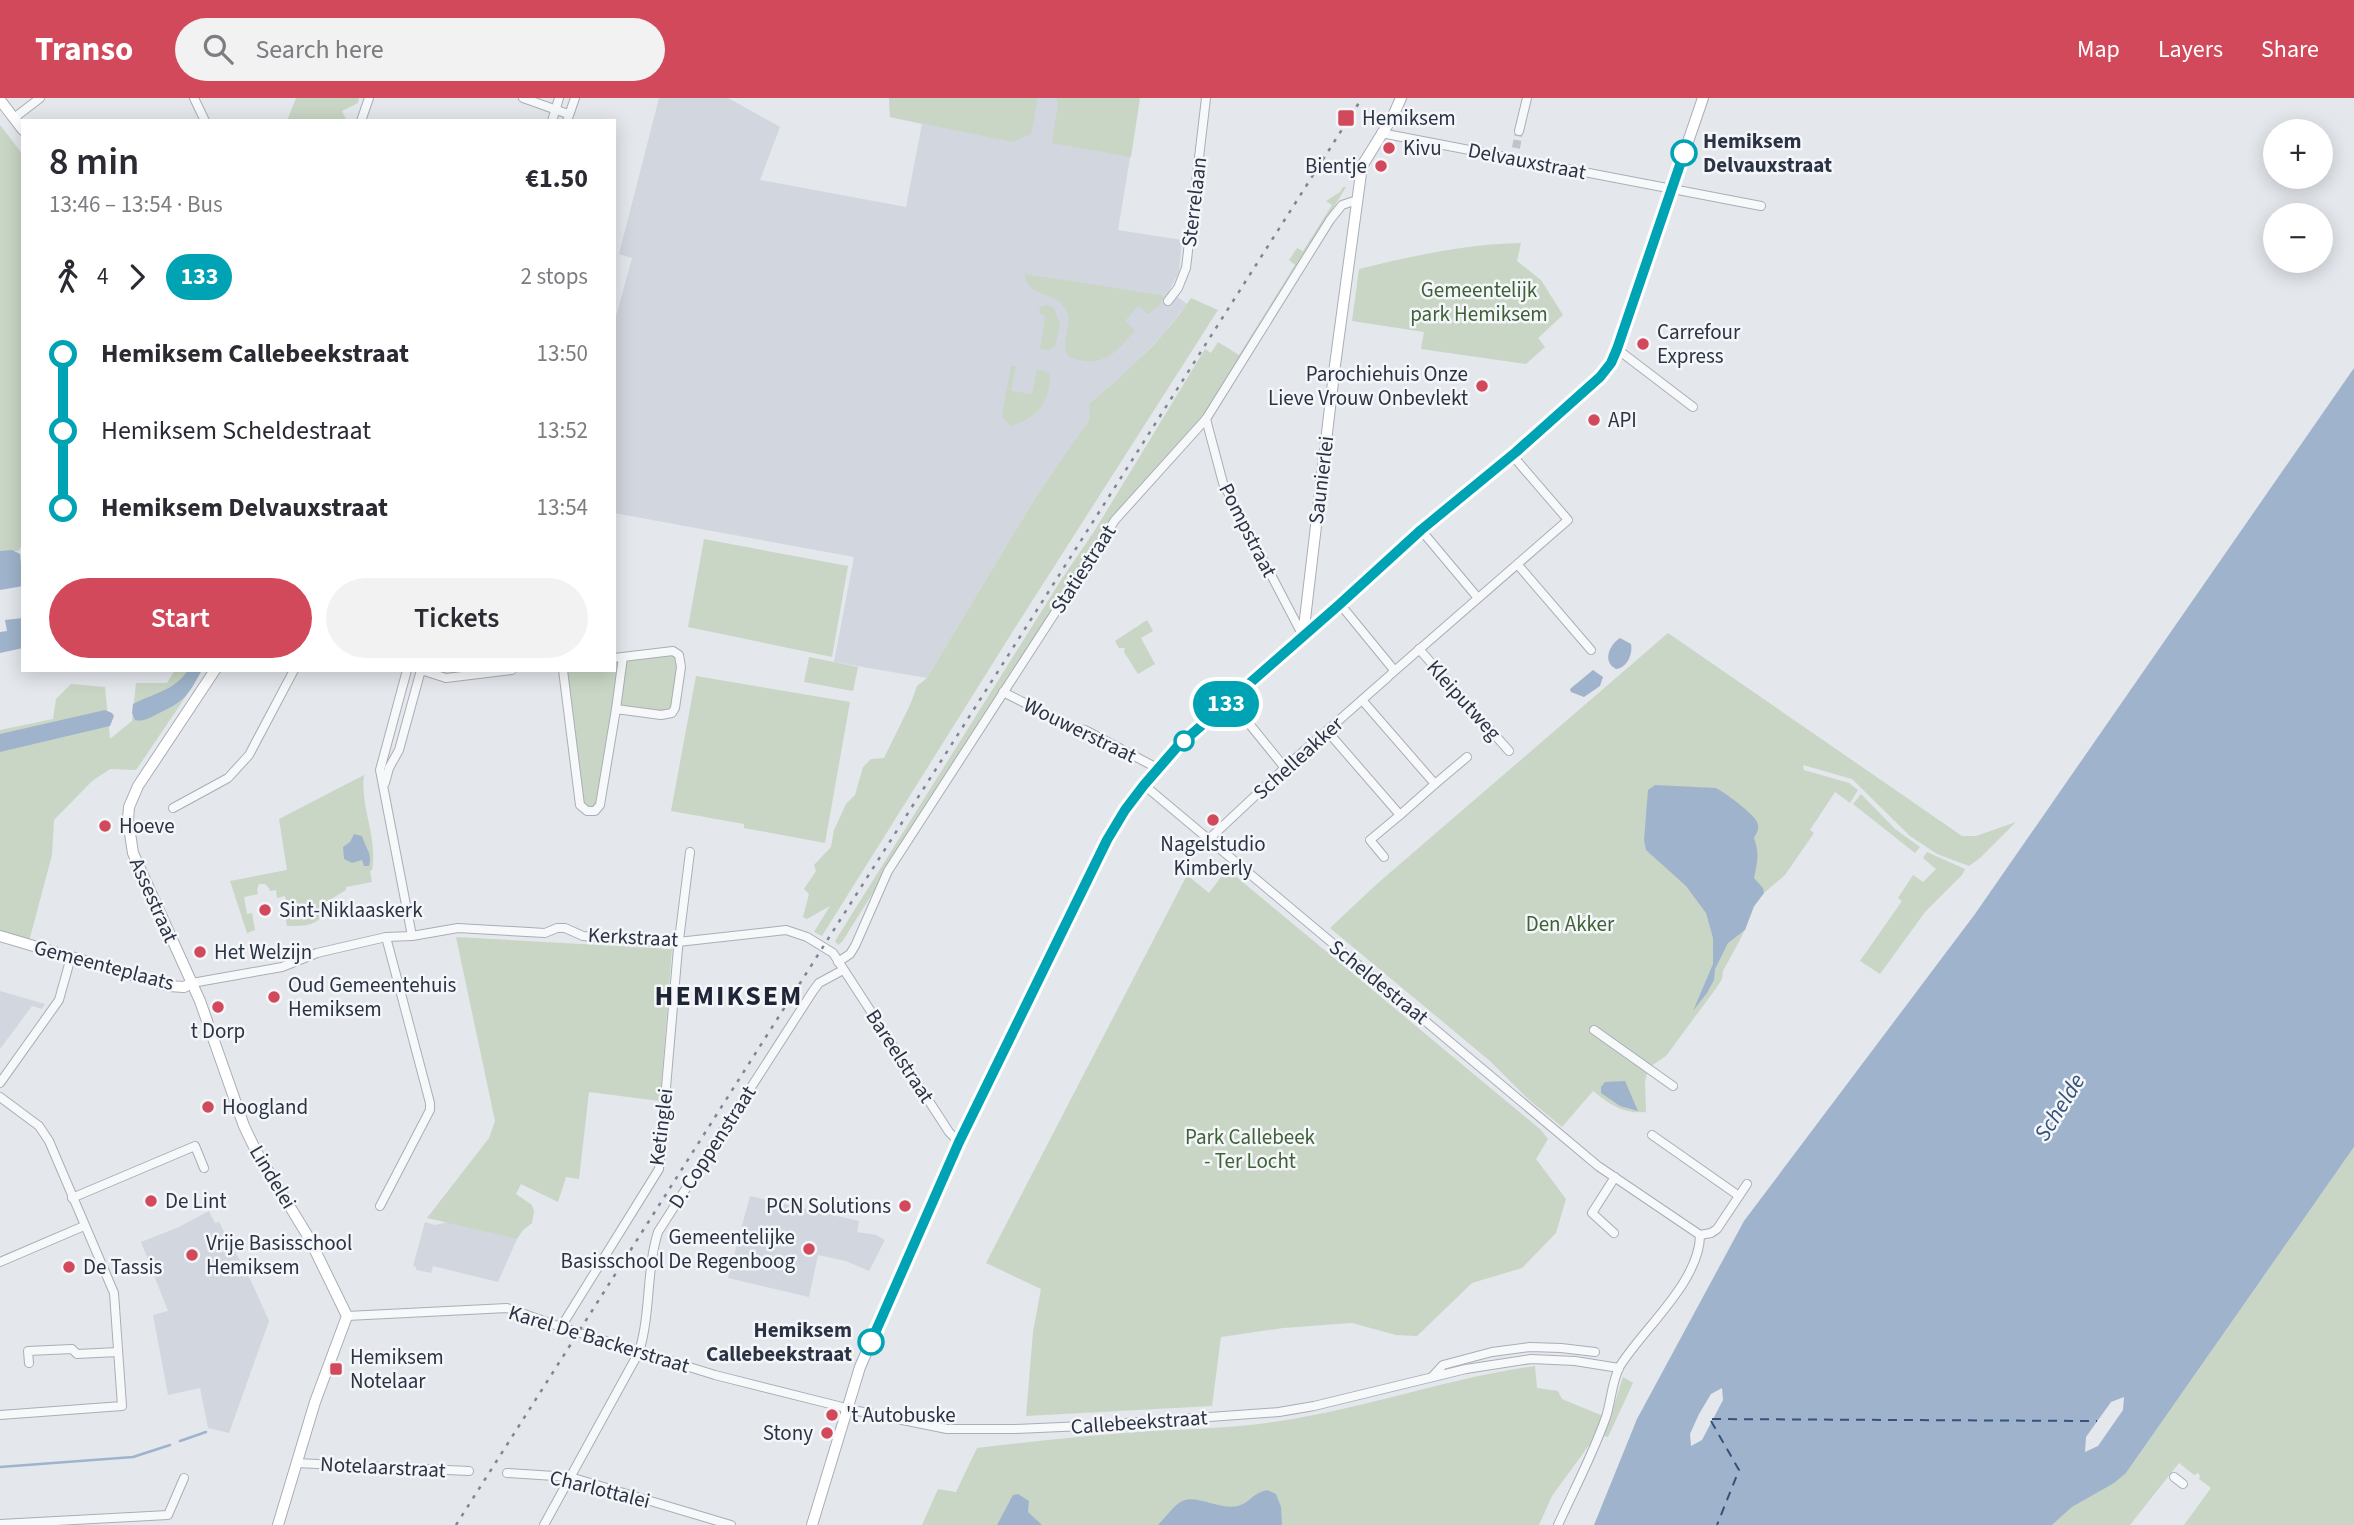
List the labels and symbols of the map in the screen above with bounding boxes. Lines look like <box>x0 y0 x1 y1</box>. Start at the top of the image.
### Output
place label: Hemiksem <box>1362 103 1456 133</box>
marker: Hemiksem <box>1336 108 1356 128</box>
place label: Hemiksem Delvauxstraat <box>1703 126 1832 180</box>
place label: Kivu <box>1403 133 1442 163</box>
street label: Delvauxstraat <box>1465 135 1589 187</box>
marker: Kivu <box>1381 140 1397 156</box>
marker: Hemiksem Delvauxstraat <box>1671 140 1697 166</box>
place label: Bientje <box>1305 151 1367 181</box>
street label: Sterrelaan <box>1174 155 1214 249</box>
marker: Bientje <box>1373 158 1389 174</box>
park label: Gemeentelijk park Hemiksem <box>1410 275 1548 329</box>
place label: Carrefour Express <box>1657 317 1741 371</box>
marker: Carrefour Express <box>1635 336 1651 352</box>
place label: Parochiehuis Onze Lieve Vrouw Onbevlekt <box>1268 359 1468 413</box>
marker: Parochiehuis Onze Lieve Vrouw Onbevlekt <box>1474 378 1490 394</box>
place label: API <box>1608 405 1637 435</box>
marker: API <box>1586 412 1602 428</box>
street label: Saunierlei <box>1301 434 1341 526</box>
street label: Pompstraat <box>1211 478 1285 582</box>
street label: Statiestraat <box>1043 519 1123 619</box>
street label: Kleiputweg <box>1420 653 1509 747</box>
line badge: 133 <box>1186 681 1266 727</box>
street label: Wouwerstraat <box>1018 690 1142 770</box>
street label: Schelleakker <box>1246 709 1350 807</box>
unlabelled marker <box>1174 731 1194 751</box>
place label: Hoeve <box>119 811 175 841</box>
marker: Nagelstudio Kimberly <box>1205 812 1221 828</box>
marker: Hoeve <box>97 818 113 834</box>
place label: Nagelstudio Kimberly <box>1160 829 1266 883</box>
street label: Assestraat <box>122 853 186 947</box>
place label: Sint-Niklaaskerk <box>279 895 423 925</box>
marker: Sint-Niklaaskerk <box>257 902 273 918</box>
park label: Den Akker <box>1526 909 1615 939</box>
street label: Kerkstraat <box>587 920 679 954</box>
street label: Gemeenteplaats <box>31 932 178 998</box>
street label: Scheldestraat <box>1323 932 1435 1032</box>
place label: Het Welzijn <box>214 937 312 967</box>
marker: Het Welzijn <box>192 944 208 960</box>
place label: Oud Gemeentehuis Hemiksem <box>288 970 457 1024</box>
district label: HEMIKSEM <box>655 976 803 1016</box>
marker: Oud Gemeentehuis Hemiksem <box>266 989 282 1005</box>
marker: t Dorp <box>210 999 226 1015</box>
street label: Bareelstraat <box>858 1003 942 1109</box>
place label: t Dorp <box>191 1016 245 1046</box>
water label: Schelde <box>2026 1067 2093 1147</box>
street label: D. Coppenstraat <box>661 1080 763 1214</box>
street label: Ketinglei <box>641 1087 681 1167</box>
place label: Hoogland <box>222 1092 308 1122</box>
marker: Hoogland <box>200 1099 216 1115</box>
park label: Park Callebeek - Ter Locht <box>1185 1122 1316 1176</box>
street label: Lindelei <box>242 1139 304 1215</box>
place label: De Lint <box>165 1186 227 1216</box>
place label: PCN Solutions <box>766 1191 891 1221</box>
marker: De Lint <box>143 1193 159 1209</box>
marker: PCN Solutions <box>897 1198 913 1214</box>
place label: Gemeentelijke Basisschool De Regenboog <box>561 1222 795 1276</box>
place label: Vrije Basisschool Hemiksem <box>206 1228 352 1282</box>
marker: Gemeentelijke Basisschool De Regenboog <box>801 1241 817 1257</box>
marker: Vrije Basisschool Hemiksem <box>184 1247 200 1263</box>
place label: De Tassis <box>83 1252 163 1282</box>
marker: De Tassis <box>61 1259 77 1275</box>
street label: Karel De Backerstraat <box>505 1297 693 1381</box>
place label: Hemiksem Callebeekstraat <box>706 1315 852 1369</box>
marker: Hemiksem Callebeekstraat <box>858 1329 884 1355</box>
place label: Hemiksem Notelaar <box>350 1342 444 1396</box>
marker: Hemiksem Notelaar <box>328 1361 344 1377</box>
place label: 't Autobuske <box>846 1400 956 1430</box>
street label: Callebeekstraat <box>1070 1402 1208 1442</box>
marker: 't Autobuske <box>824 1407 840 1423</box>
place label: Stony <box>763 1418 813 1448</box>
marker: Stony <box>819 1425 835 1441</box>
street label: Notelaarstraat <box>319 1449 447 1485</box>
street label: Charlottalei <box>547 1462 653 1516</box>

